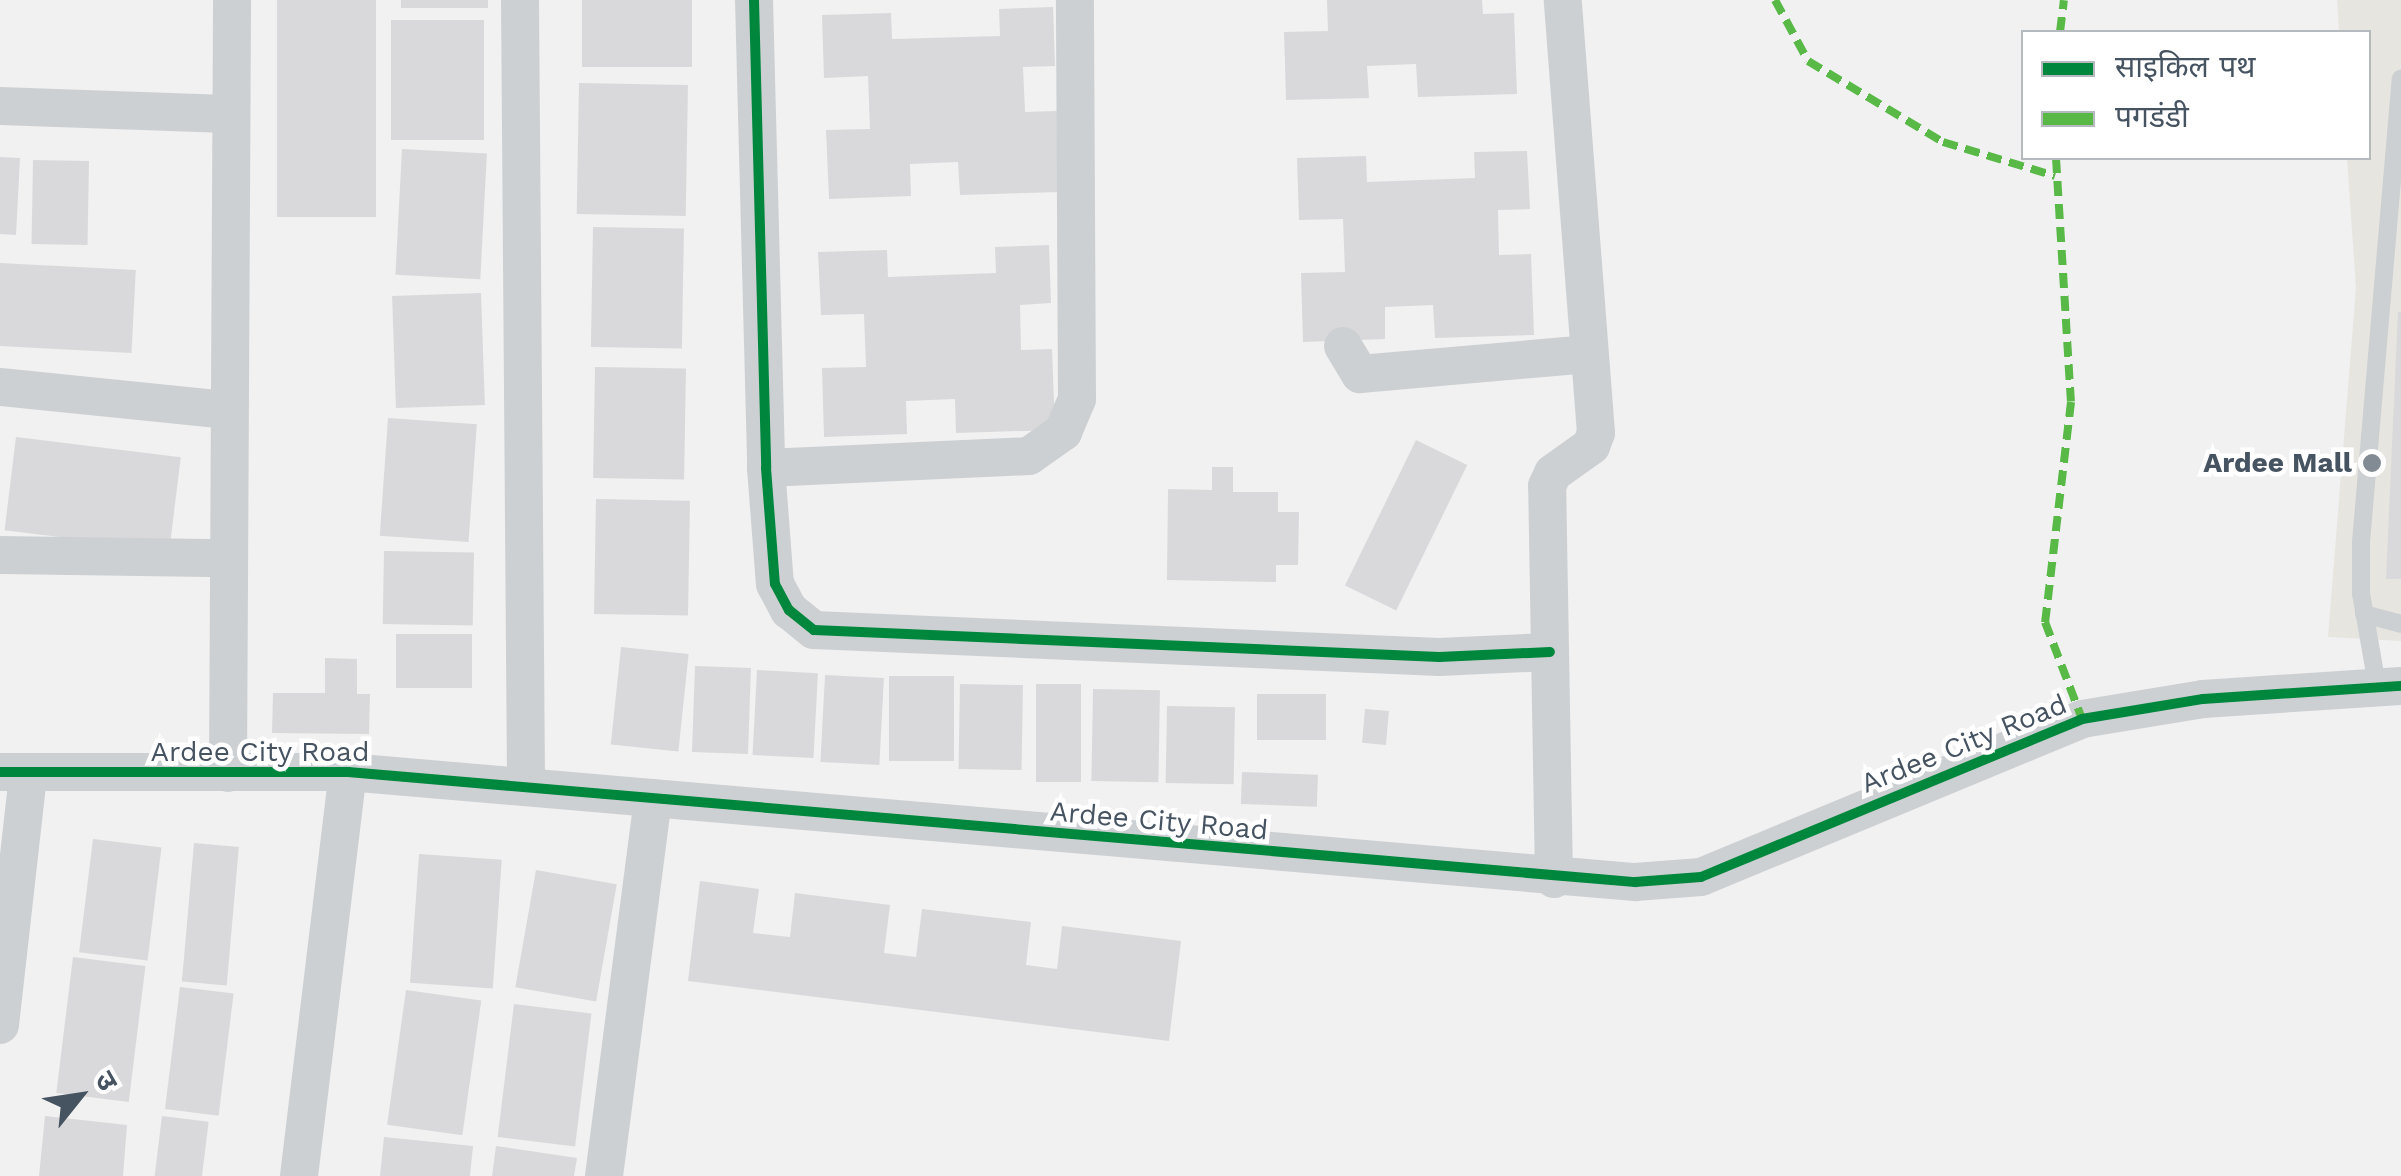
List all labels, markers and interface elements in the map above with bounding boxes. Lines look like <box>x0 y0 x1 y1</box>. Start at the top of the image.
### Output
legend <box>2021 30 2371 160</box>
text: साइकिल पथ <box>2115 49 2255 84</box>
text: पगडंडी <box>2115 99 2189 134</box>
place label: Ardee Mall <box>2203 446 2352 480</box>
marker: Ardee Mall <box>2361 452 2383 474</box>
street label: Ardee City Road <box>1856 687 2072 801</box>
street label: Ardee City Road <box>150 735 370 769</box>
street label: Ardee City Road <box>1048 795 1270 847</box>
north arrow <box>30 1046 130 1146</box>
text: उ <box>88 1065 125 1096</box>

